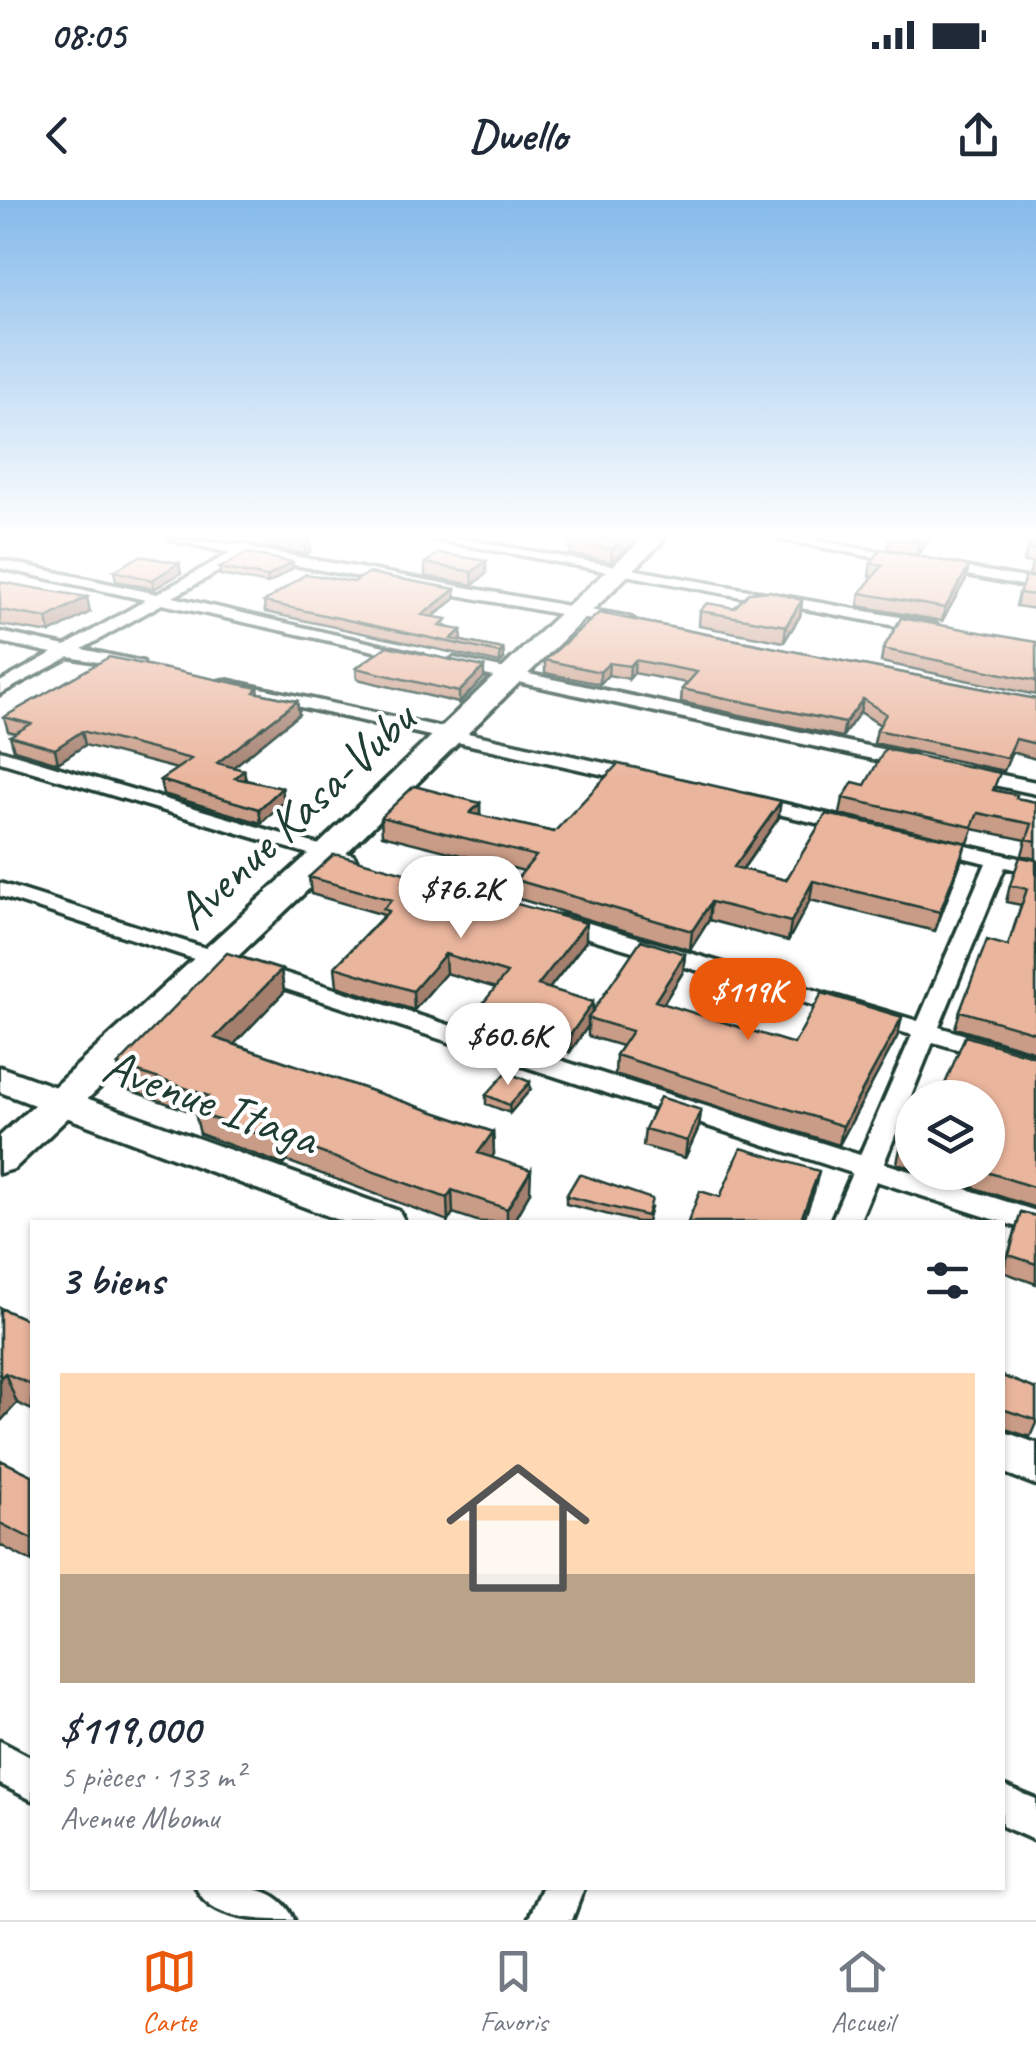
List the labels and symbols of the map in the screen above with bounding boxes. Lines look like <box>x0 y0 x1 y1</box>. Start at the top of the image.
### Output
street label: Avenue Kasa-Vubu <box>161 685 431 943</box>
pin: $76.2K <box>380 856 542 941</box>
pin: $119K <box>678 958 818 1043</box>
pin: $60.6K <box>427 1003 589 1088</box>
street label: Avenue Itaga <box>95 1034 329 1170</box>

